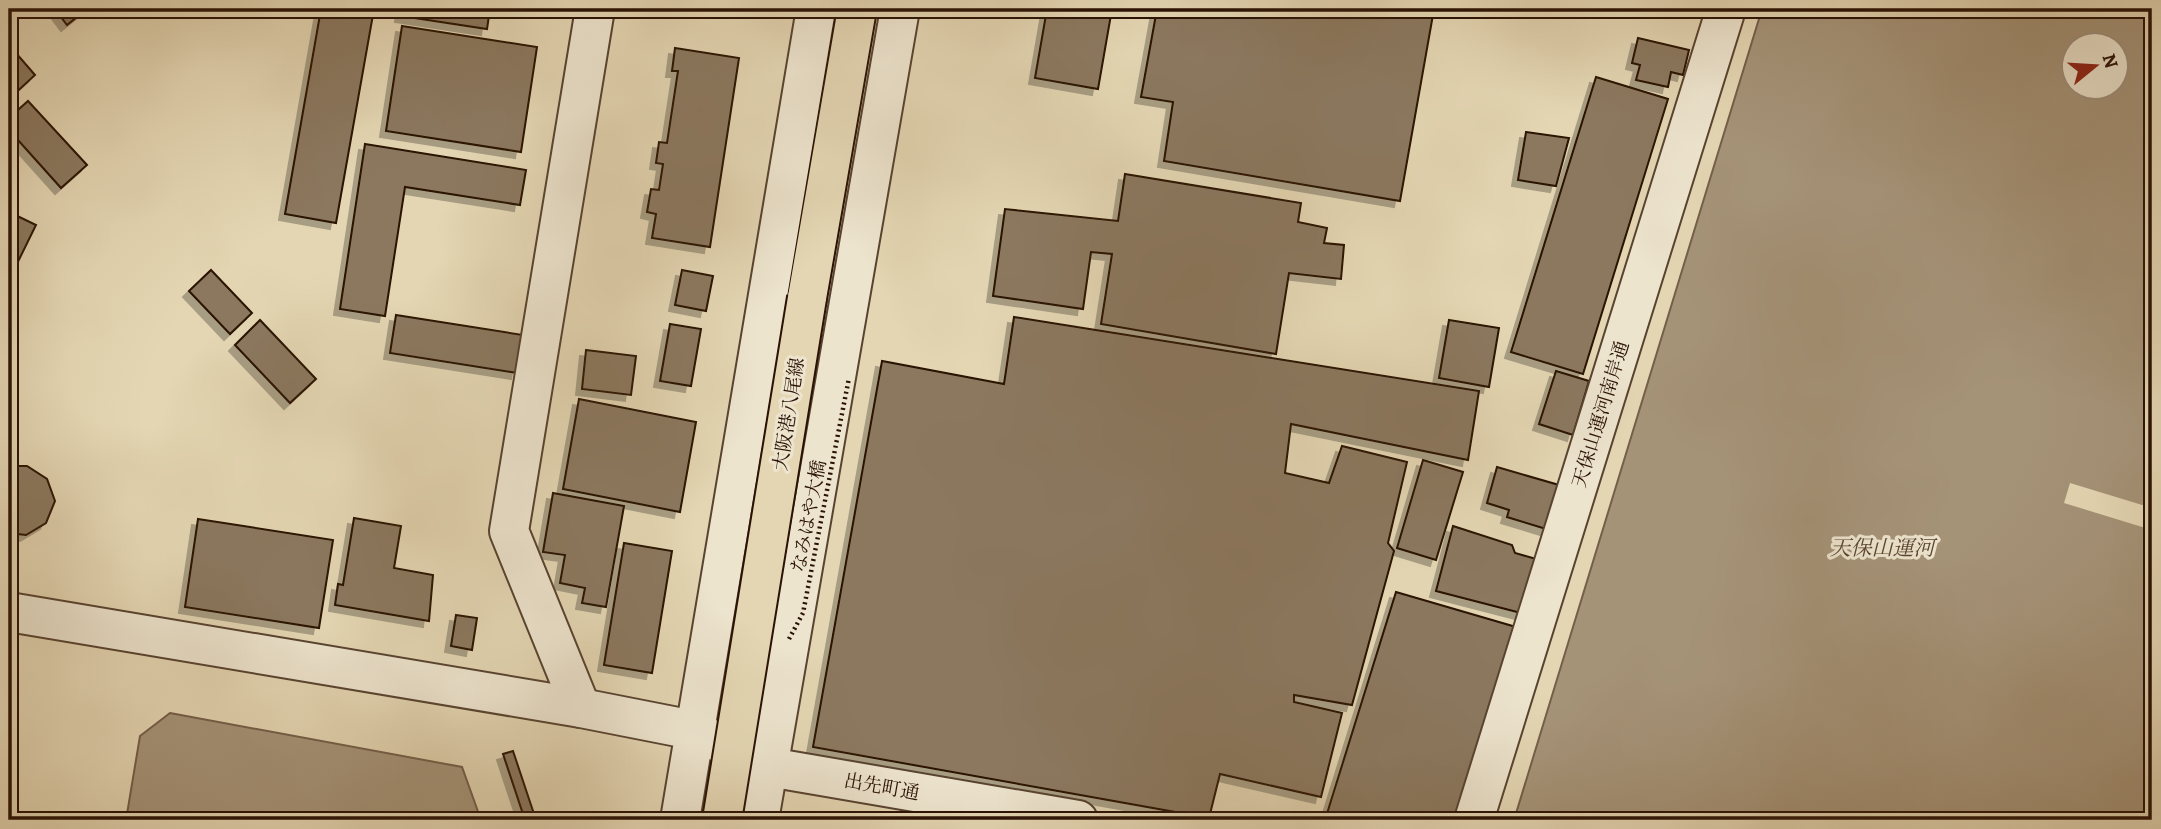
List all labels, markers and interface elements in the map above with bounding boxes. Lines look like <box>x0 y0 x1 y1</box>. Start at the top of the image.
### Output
north arrow <box>2060 32 2130 102</box>
text: N <box>2096 50 2125 72</box>
street label: 天保山運河南岸通 <box>1566 338 1636 491</box>
street label: 大阪港八尾線 <box>767 356 811 472</box>
street label: なみはや大橋 <box>785 458 833 575</box>
water label: 天保山運河 <box>1830 534 1938 562</box>
street label: 出先町通 <box>842 768 922 806</box>

